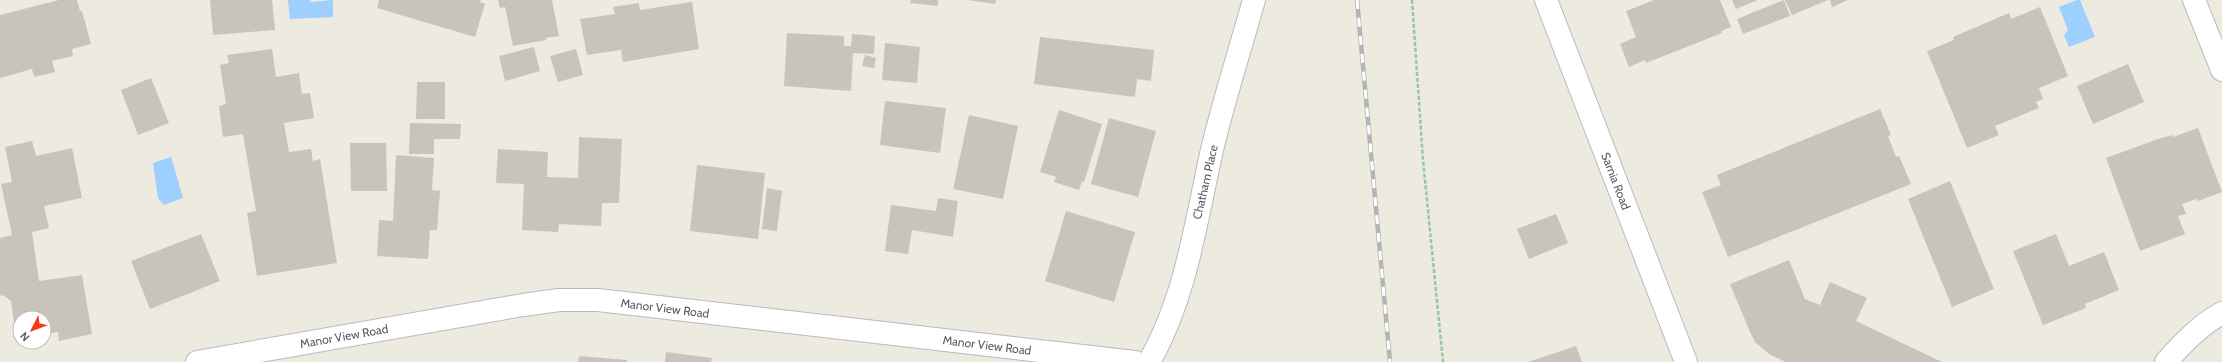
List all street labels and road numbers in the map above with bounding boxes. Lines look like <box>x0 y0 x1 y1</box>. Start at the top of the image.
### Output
street label: Chatham Place <box>1189 143 1221 221</box>
street label: Sarnia Road <box>1598 150 1634 212</box>
street label: Manor View Road <box>620 295 710 321</box>
street label: Manor View Road <box>299 321 389 351</box>
street label: Manor View Road <box>942 332 1032 358</box>

